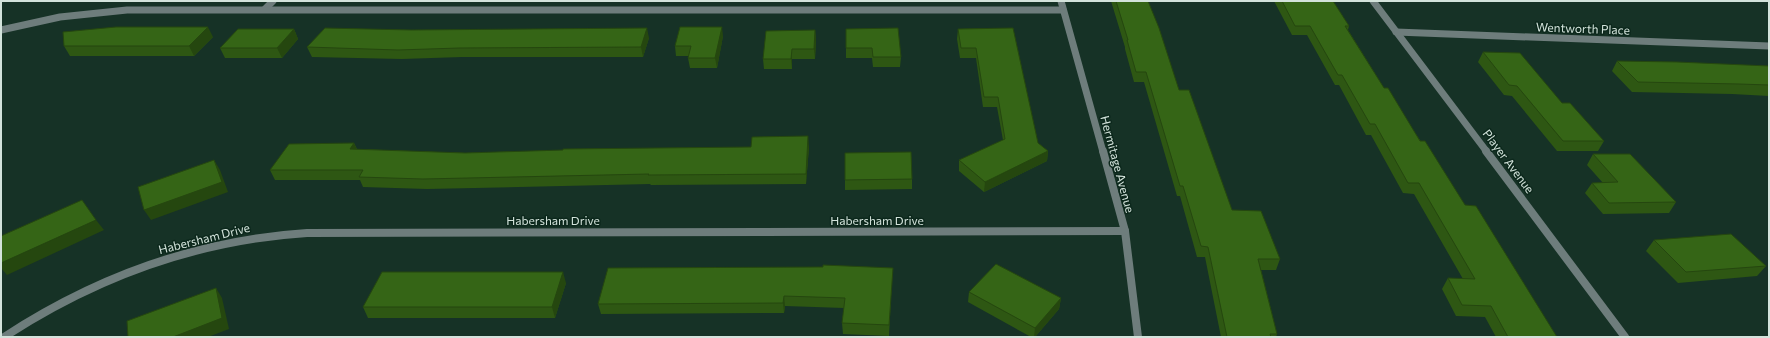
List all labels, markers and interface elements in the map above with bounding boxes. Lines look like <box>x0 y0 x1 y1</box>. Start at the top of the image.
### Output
street label: Wentworth Place <box>1536 19 1630 37</box>
street label: Hermitage Avenue <box>1098 114 1138 214</box>
street label: Player Avenue <box>1480 126 1538 196</box>
street label: Habersham Drive <box>506 213 600 227</box>
street label: Habersham Drive <box>830 213 924 227</box>
street label: Habersham Drive <box>157 220 251 256</box>

